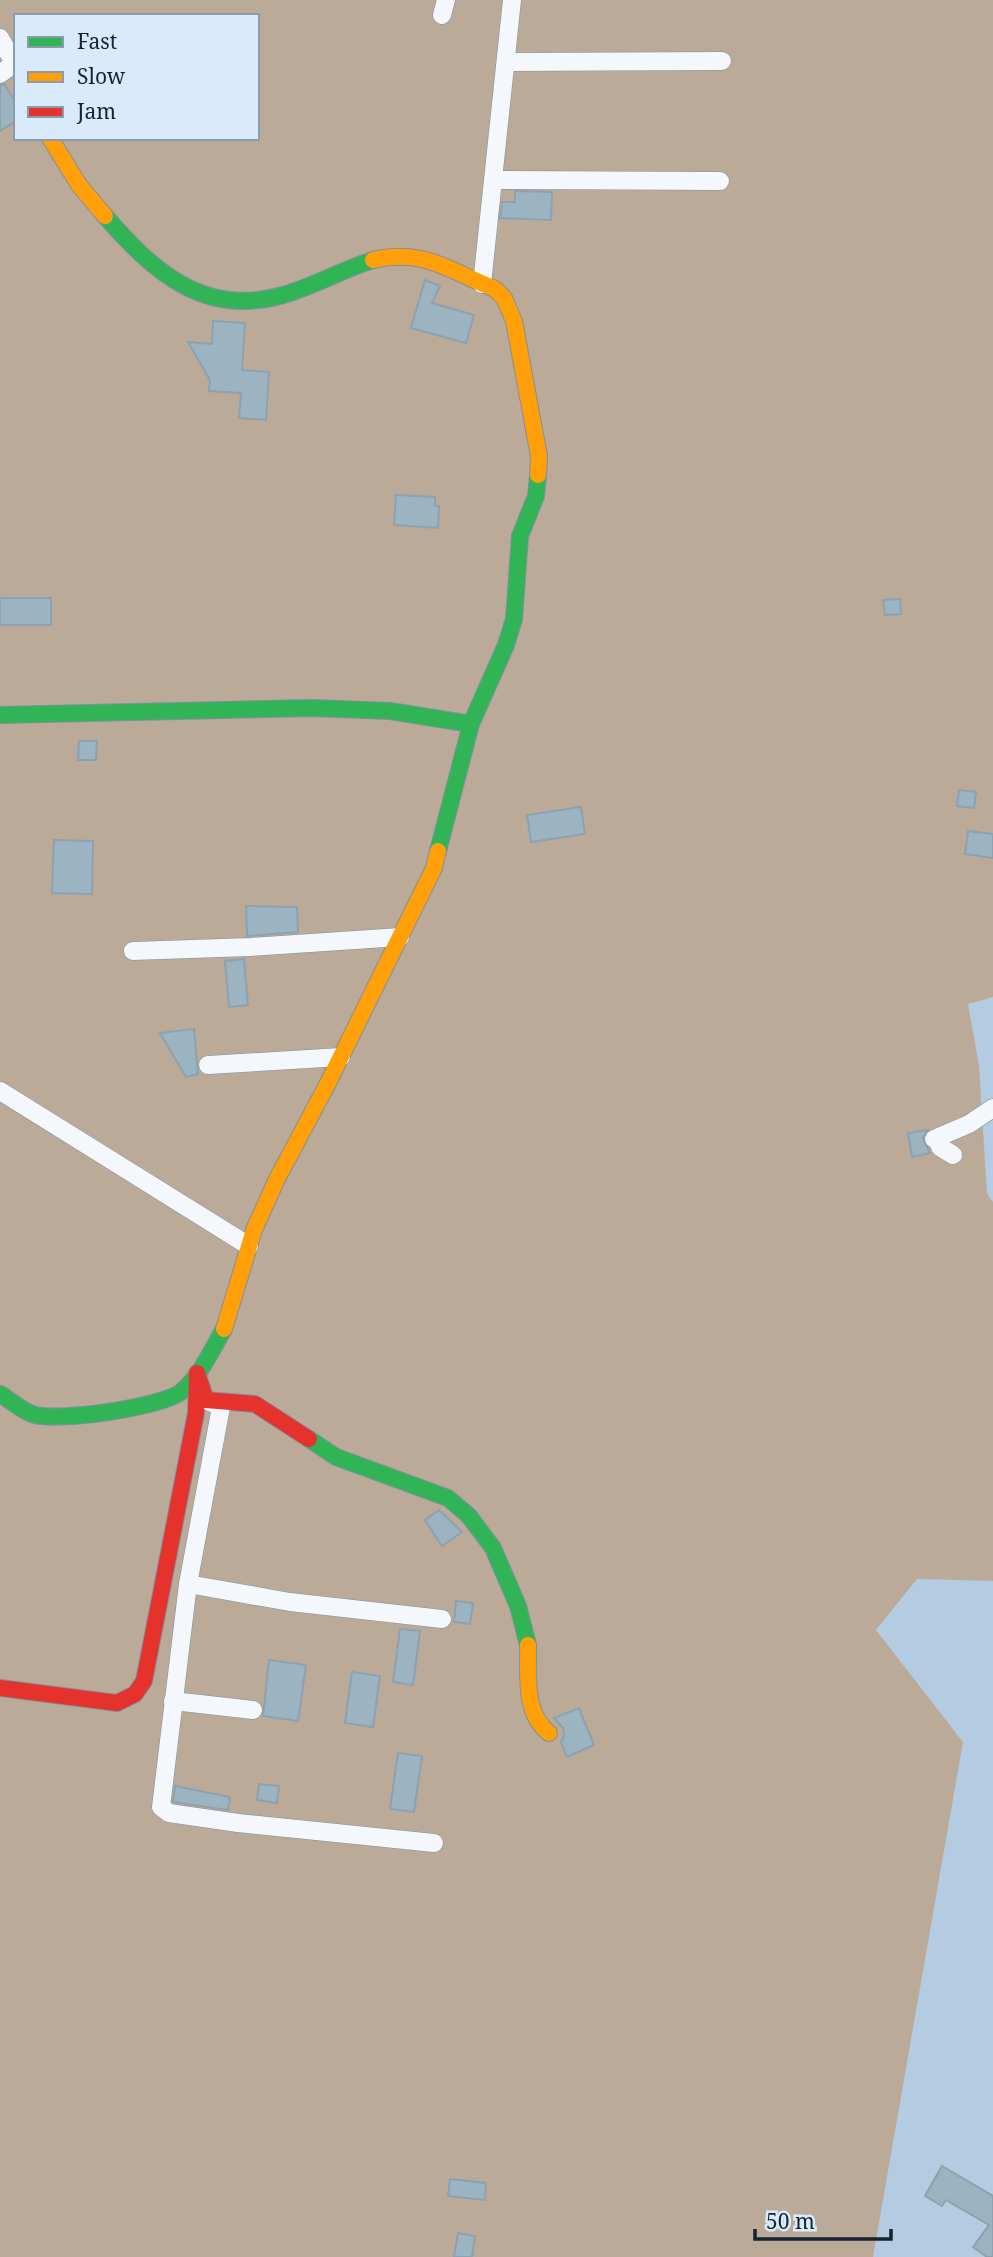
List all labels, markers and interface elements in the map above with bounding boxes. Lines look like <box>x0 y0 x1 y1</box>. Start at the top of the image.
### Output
legend <box>14 14 259 140</box>
text: Fast <box>77 27 117 55</box>
text: Slow <box>77 62 126 90</box>
text: Jam <box>76 97 116 125</box>
scale bar <box>755 2198 892 2242</box>
text: 50 m <box>766 2207 815 2235</box>

